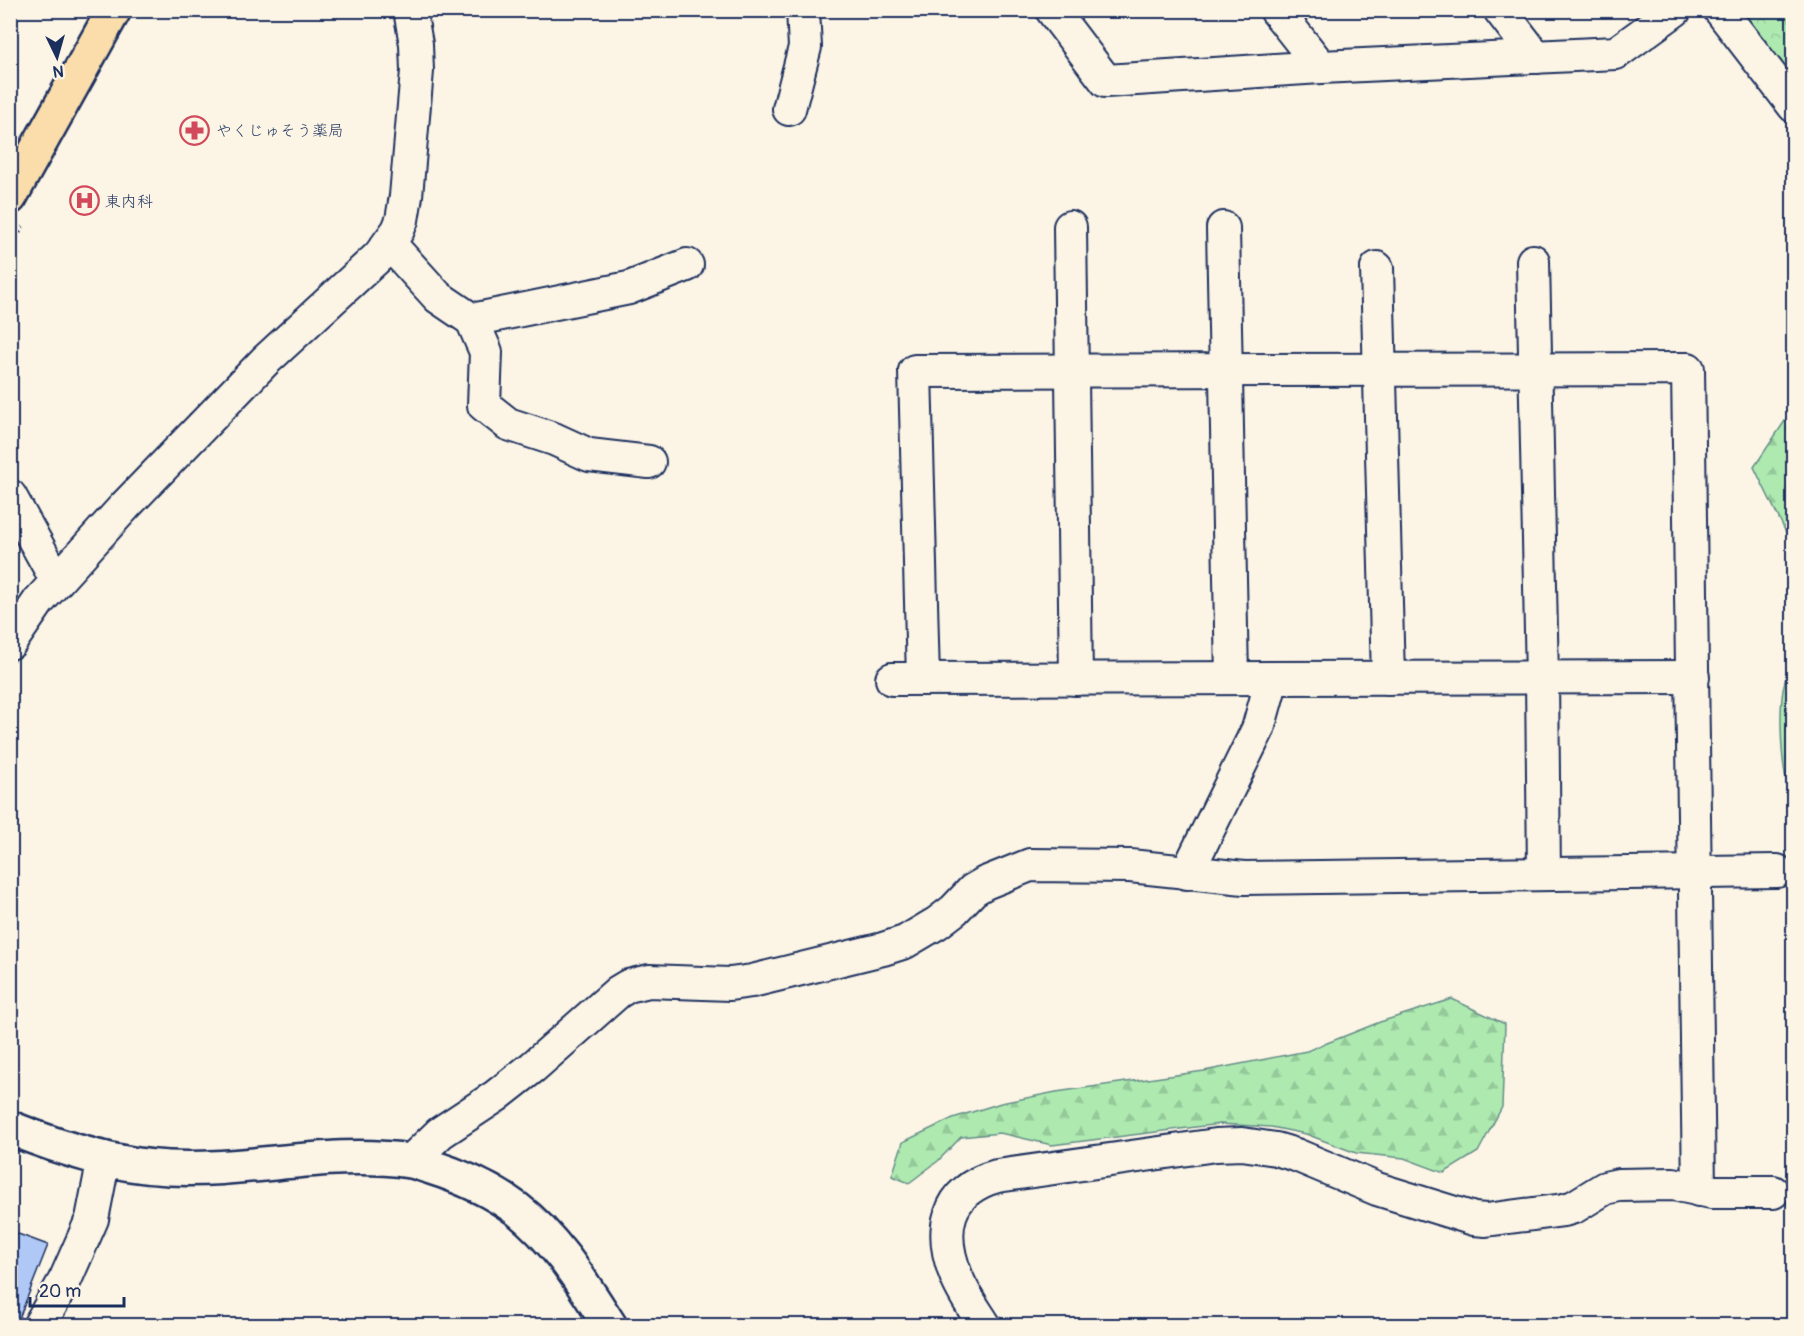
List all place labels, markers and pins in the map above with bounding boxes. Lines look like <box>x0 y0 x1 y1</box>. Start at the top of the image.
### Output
pharmacy icon: やくじゅそう薬局 <box>179 114 211 146</box>
place label: やくじゅそう薬局 <box>216 121 344 141</box>
hospital icon: 東内科 <box>68 185 100 217</box>
place label: 東内科 <box>105 192 153 212</box>

